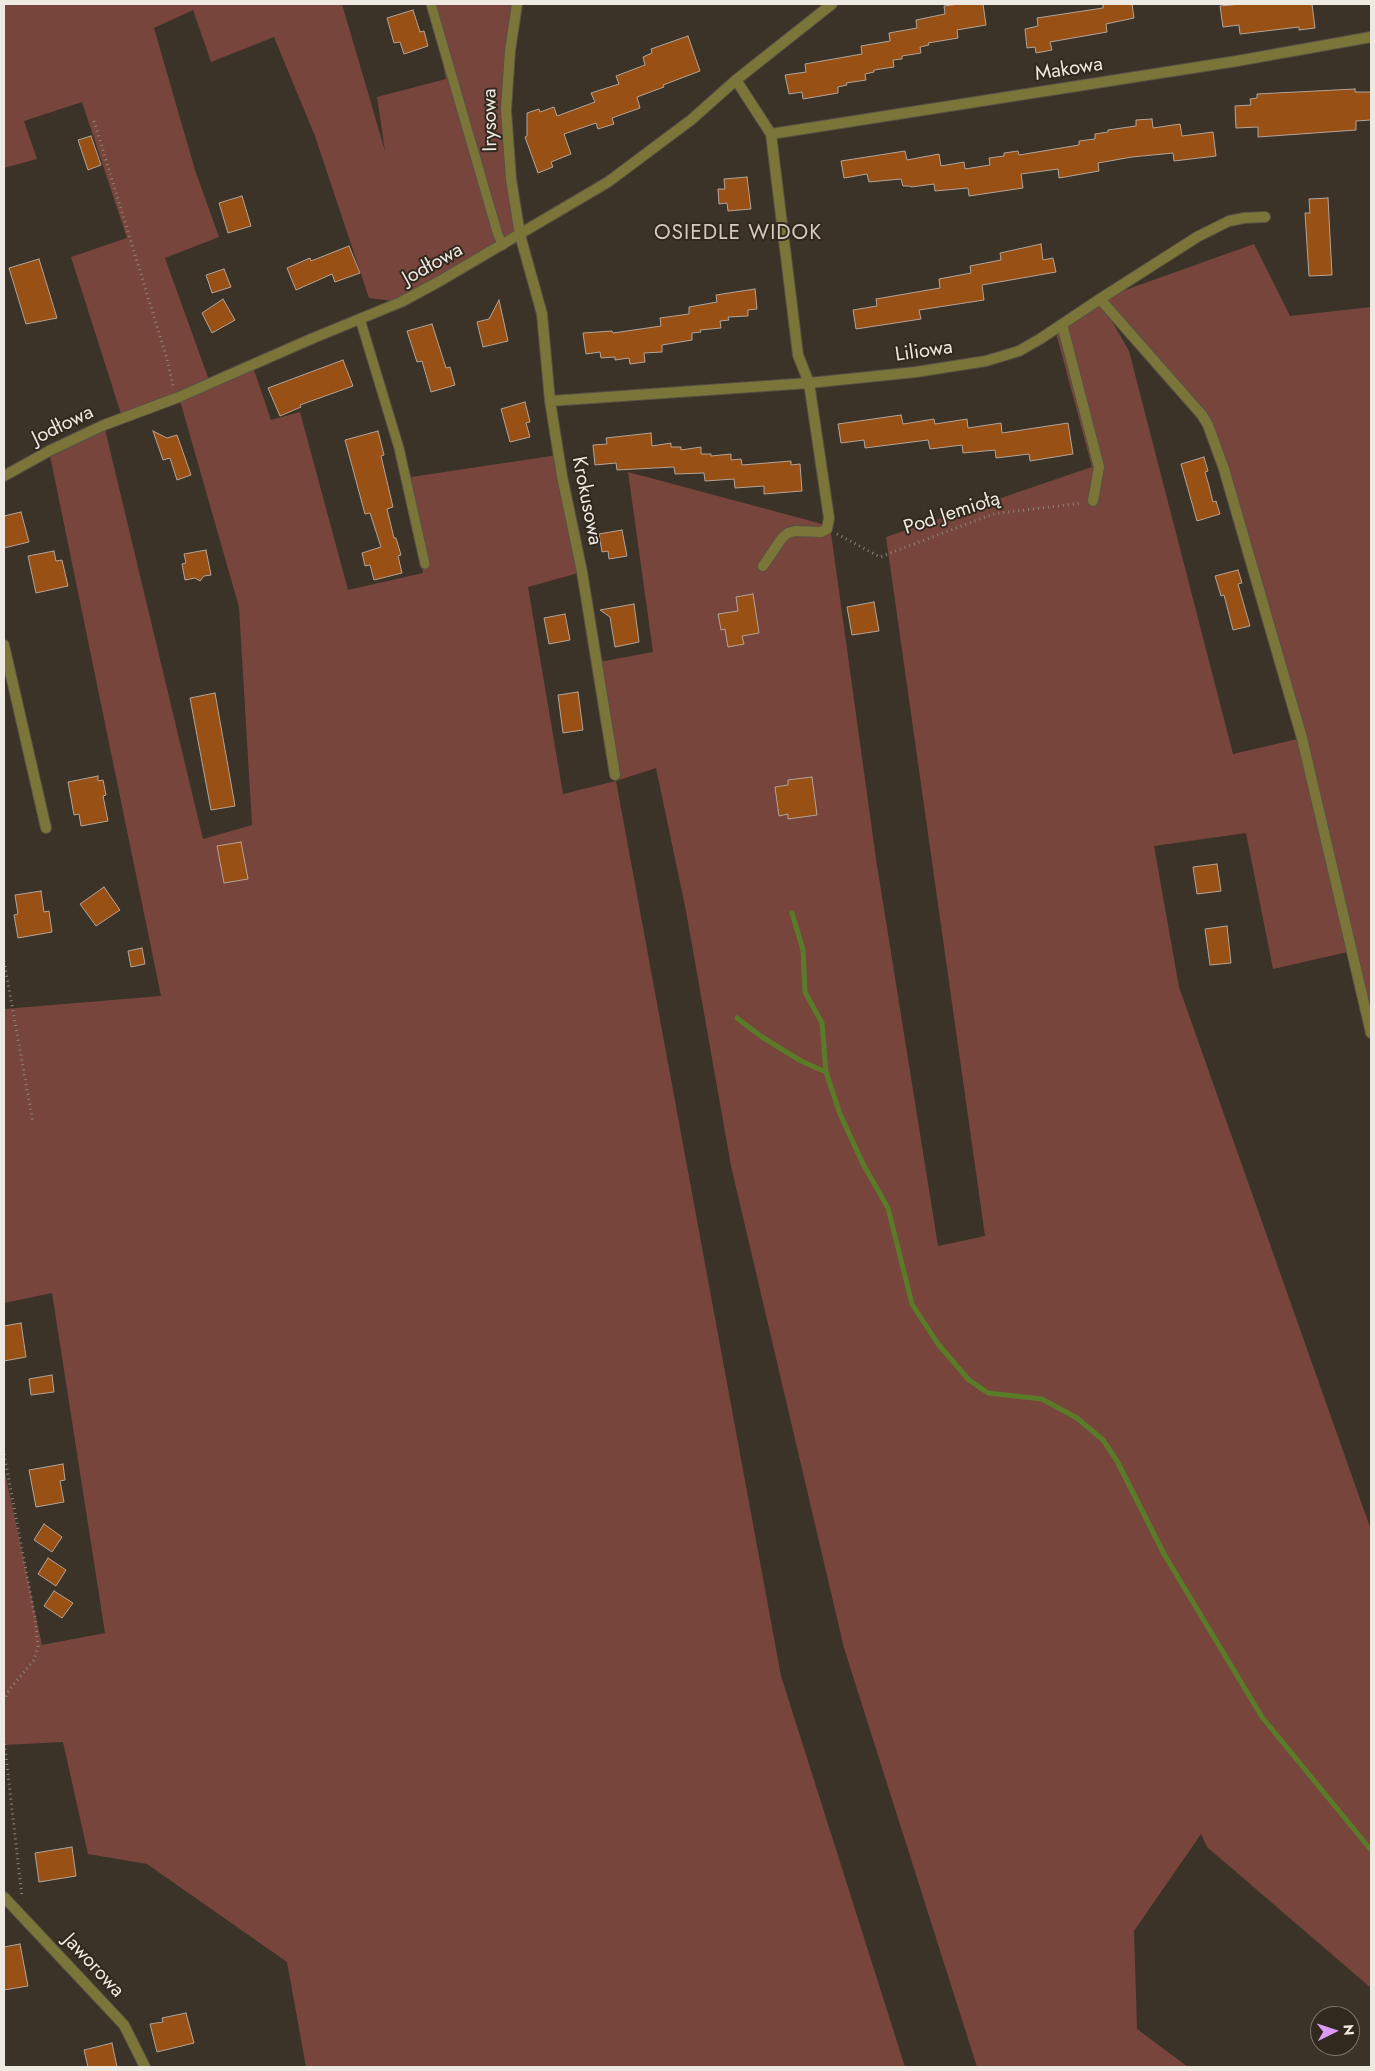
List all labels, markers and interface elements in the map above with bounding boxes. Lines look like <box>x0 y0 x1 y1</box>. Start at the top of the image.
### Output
street label: Makowa <box>1033 53 1105 87</box>
street label: Irysowa <box>478 88 504 152</box>
district label: OSIEDLE WIDOK <box>652 221 824 247</box>
street label: Jodłowa <box>399 239 467 291</box>
street label: Liliowa <box>894 336 954 368</box>
street label: Jodłowa <box>28 401 98 451</box>
street label: Krokusowa <box>566 455 606 547</box>
street label: Pod Jemiołą <box>901 487 1003 541</box>
street label: Jaworowa <box>57 1929 129 2003</box>
north arrow <box>1310 2006 1360 2056</box>
text: N <box>1339 2024 1359 2036</box>

